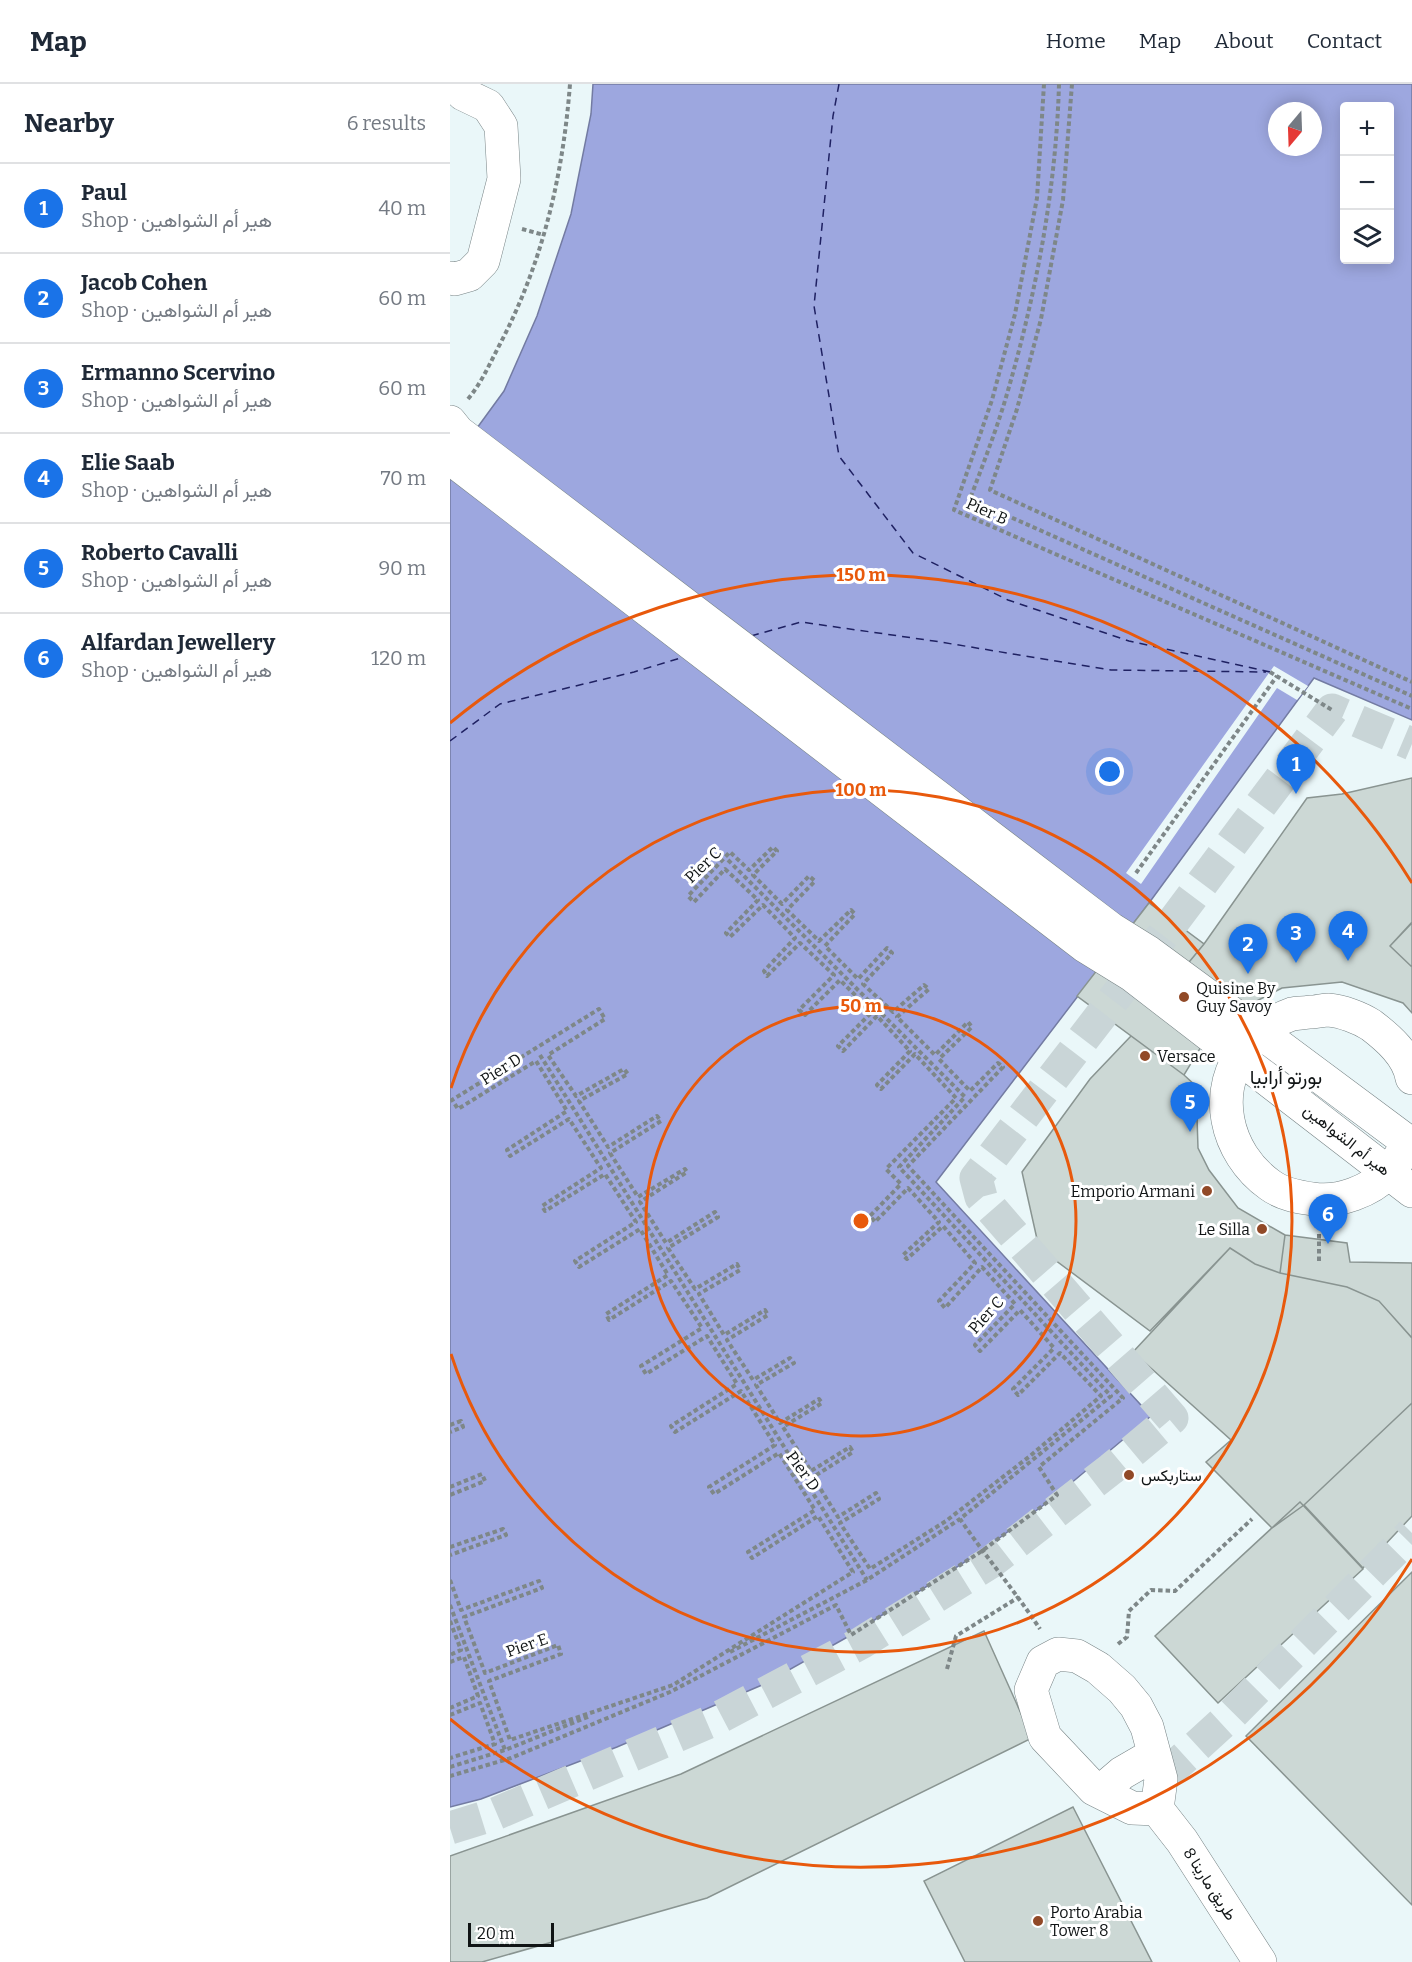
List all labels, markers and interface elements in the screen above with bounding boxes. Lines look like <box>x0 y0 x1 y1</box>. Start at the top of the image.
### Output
text: Map <box>30 25 87 58</box>
text: Home <box>1046 28 1106 54</box>
text: Map <box>1139 28 1181 54</box>
text: About <box>1214 28 1274 54</box>
text: Contact <box>1307 28 1382 54</box>
north arrow <box>1268 102 1322 156</box>
map controls <box>1340 102 1394 264</box>
button: + <box>1340 102 1394 156</box>
text: Nearby <box>24 108 114 139</box>
text: 6 results <box>347 111 426 135</box>
button: − <box>1340 156 1394 210</box>
text: Paul <box>81 179 127 206</box>
text: 1 <box>39 196 48 220</box>
text: 40 m <box>378 196 426 220</box>
text: Shop · هير أم الشواهين <box>81 208 272 232</box>
button: layers <box>1340 210 1394 264</box>
text: Jacob Cohen <box>81 269 207 296</box>
text: 2 <box>38 286 49 310</box>
text: 60 m <box>378 286 426 310</box>
text: Shop · هير أم الشواهين <box>81 298 272 322</box>
text: Ermanno Scervino <box>81 359 275 386</box>
text: 3 <box>38 376 49 400</box>
text: 60 m <box>378 376 426 400</box>
text: Shop · هير أم الشواهين <box>81 388 272 412</box>
text: Elie Saab <box>81 449 175 476</box>
text: 4 <box>37 466 50 490</box>
text: 70 m <box>380 466 426 490</box>
text: Shop · هير أم الشواهين <box>81 478 272 502</box>
street label: Pier B <box>963 493 1011 529</box>
text: Roberto Cavalli <box>81 539 238 566</box>
text: 5 <box>38 556 49 580</box>
text: 90 m <box>378 556 426 580</box>
text: 150 m <box>836 564 886 586</box>
text: Shop · هير أم الشواهين <box>81 568 272 592</box>
text: Alfardan Jewellery <box>81 629 275 656</box>
text: 6 <box>38 646 49 670</box>
text: 120 m <box>371 646 426 670</box>
text: Shop · هير أم الشواهين <box>81 658 272 682</box>
pin: 1 <box>1276 744 1316 794</box>
your location <box>1095 757 1124 786</box>
text: 100 m <box>835 779 887 801</box>
street label: Pier C <box>681 843 725 887</box>
pin: 4 <box>1328 912 1368 961</box>
pin: 3 <box>1276 914 1316 963</box>
pin: 2 <box>1228 924 1268 974</box>
place label: Quisine By Guy Savoy <box>1196 979 1276 1016</box>
marker: Quisine By Guy Savoy <box>1177 990 1191 1004</box>
text: 50 m <box>840 995 882 1017</box>
place label: Versace <box>1157 1047 1216 1066</box>
street label: Pier D <box>477 1049 525 1089</box>
marker: Versace <box>1138 1049 1152 1063</box>
district label: بورتو أرابيا <box>1250 1065 1322 1090</box>
pin: 5 <box>1170 1082 1210 1132</box>
street label: هير أم الشواهين <box>1299 1100 1394 1181</box>
place label: Emporio Armani <box>1070 1182 1195 1201</box>
marker: Emporio Armani <box>1200 1184 1214 1198</box>
pin: 6 <box>1308 1194 1348 1244</box>
centre of rings <box>851 1211 871 1231</box>
place label: Le Silla <box>1198 1220 1250 1239</box>
marker: Le Silla <box>1255 1222 1269 1236</box>
street label: Pier C <box>964 1292 1008 1338</box>
street label: Pier D <box>782 1447 824 1495</box>
place label: ستاربكس <box>1141 1466 1202 1486</box>
marker: ستاربكس <box>1122 1468 1136 1482</box>
street label: Pier E <box>504 1629 550 1661</box>
street label: طريق مارينا 8 <box>1179 1844 1240 1924</box>
place label: Porto Arabia Tower 8 <box>1050 1903 1143 1940</box>
marker: Porto Arabia Tower 8 <box>1031 1914 1045 1928</box>
scale bar <box>468 1920 554 1948</box>
text: 20 m <box>477 1924 514 1943</box>

